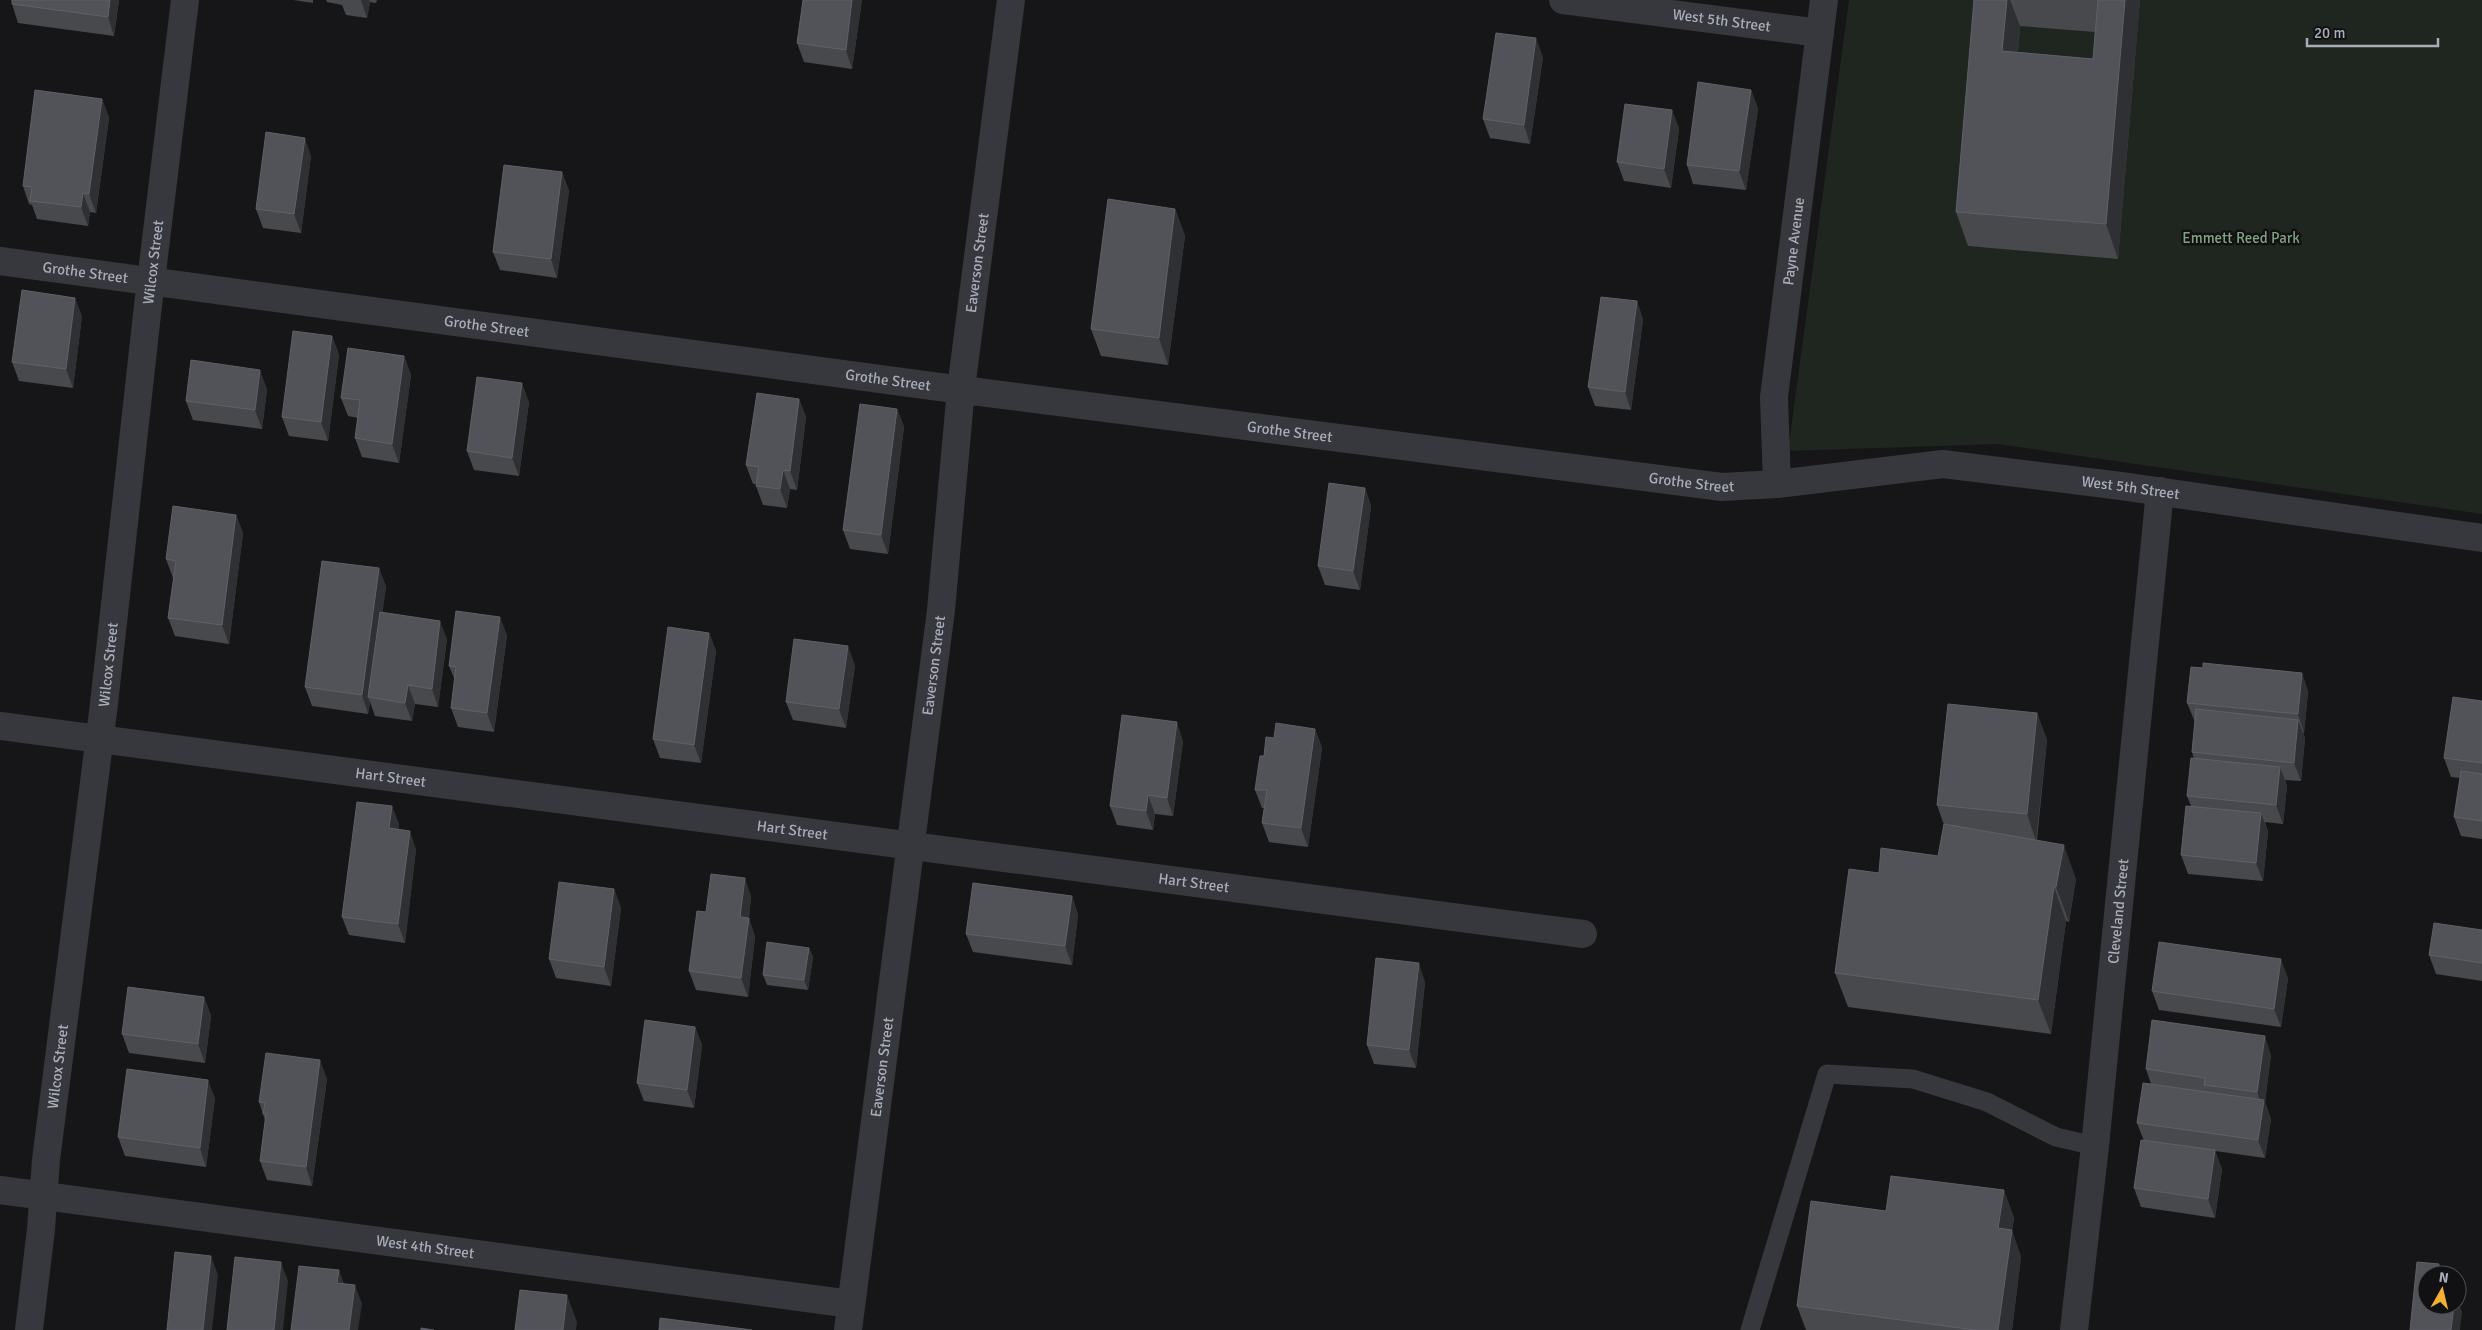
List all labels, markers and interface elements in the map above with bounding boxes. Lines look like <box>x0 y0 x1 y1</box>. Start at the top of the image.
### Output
street label: West 5th Street <box>1672 5 1772 36</box>
scale bar <box>2307 15 2438 47</box>
text: 20 m <box>2314 24 2345 42</box>
street label: Payne Avenue <box>1779 196 1808 286</box>
street label: Eaverson Street <box>962 212 993 314</box>
street label: Wilcox Street <box>139 219 167 306</box>
park label: Emmett Reed Park <box>2182 229 2300 247</box>
street label: Grothe Street <box>41 258 129 287</box>
street label: Grothe Street <box>443 312 530 341</box>
street label: Grothe Street <box>844 365 932 395</box>
street label: Grothe Street <box>1246 417 1334 446</box>
street label: Grothe Street <box>1648 469 1735 496</box>
street label: West 5th Street <box>2080 472 2181 503</box>
street label: Eaverson Street <box>918 615 949 716</box>
street label: Wilcox Street <box>95 622 122 708</box>
street label: Hart Street <box>354 764 427 791</box>
street label: Hart Street <box>756 817 829 844</box>
street label: Cleveland Street <box>2104 858 2132 965</box>
street label: Hart Street <box>1157 869 1230 896</box>
street label: Eaverson Street <box>867 1016 897 1118</box>
street label: Wilcox Street <box>44 1023 72 1110</box>
street label: West 4th Street <box>375 1231 475 1262</box>
north arrow <box>2417 1265 2467 1315</box>
text: N <box>2438 1269 2450 1287</box>

